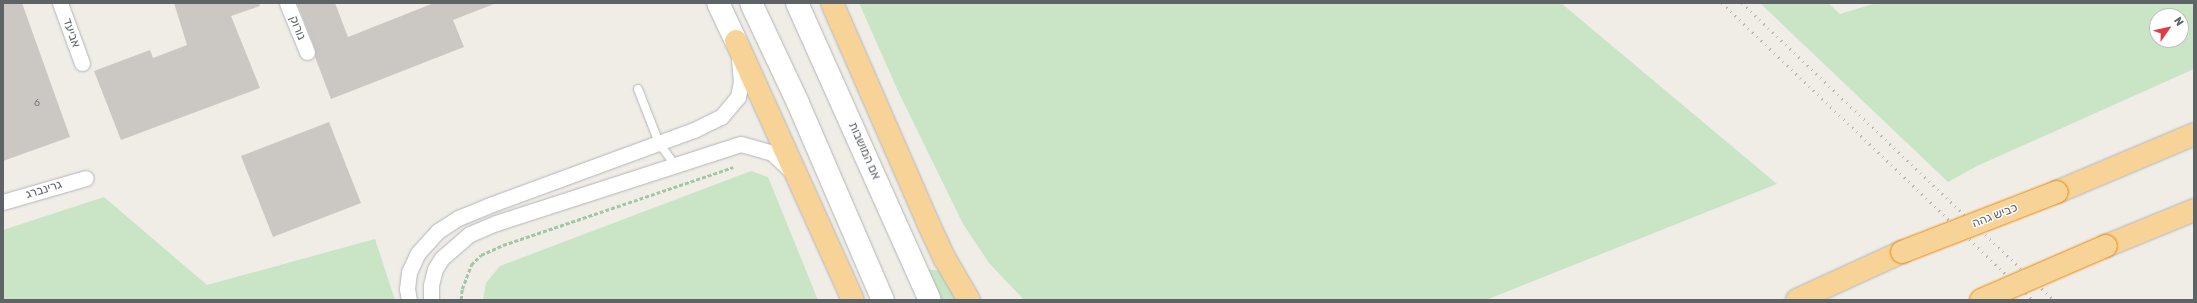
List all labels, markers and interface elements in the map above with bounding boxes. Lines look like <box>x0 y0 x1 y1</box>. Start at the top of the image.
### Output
north arrow <box>2149 8 2189 48</box>
street label: נורוק <box>286 14 308 42</box>
text: N <box>2171 15 2186 28</box>
street label: אביעד <box>59 16 83 50</box>
house number: 6 <box>34 98 40 110</box>
street label: אם המושבות <box>845 120 883 182</box>
street label: גרינברג <box>24 178 64 202</box>
street label: כביש גהה <box>1970 201 2020 231</box>

